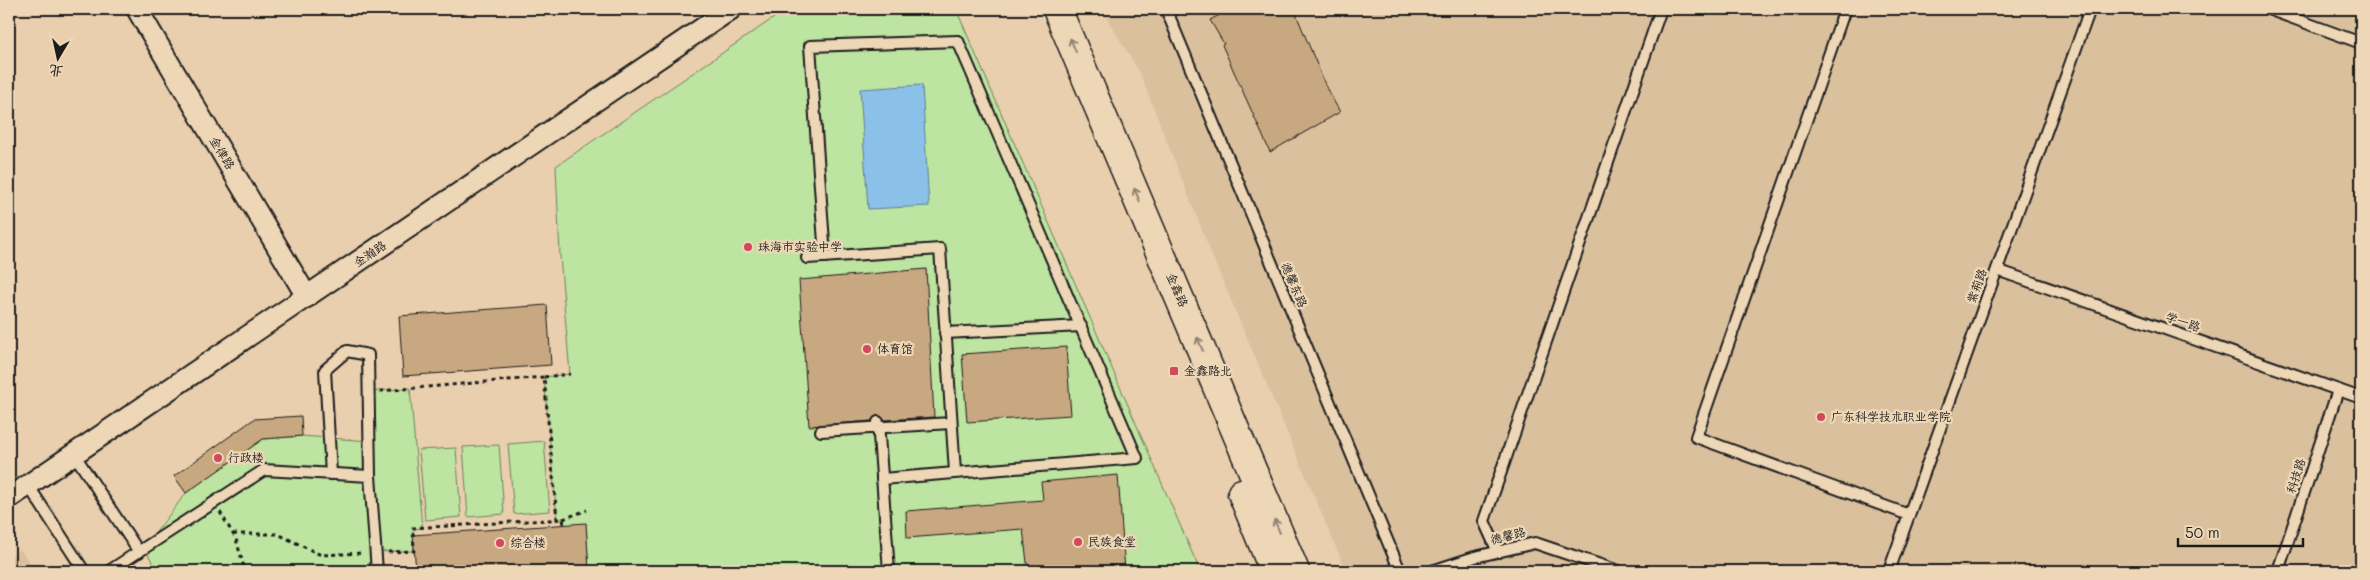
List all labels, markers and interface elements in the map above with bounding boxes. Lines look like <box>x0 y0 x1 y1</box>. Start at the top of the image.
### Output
north arrow <box>32 32 82 82</box>
one-way arrow <box>1067 38 1077 53</box>
text: 北 <box>47 61 64 82</box>
street label: 金律路 <box>207 133 239 172</box>
one-way arrow <box>1131 188 1141 203</box>
street label: 金瀚路 <box>350 236 389 270</box>
place label: 珠海市实验中学 <box>758 238 842 254</box>
marker: 珠海市实验中学 <box>742 241 754 253</box>
street label: 德馨东路 <box>1278 259 1312 310</box>
street label: 紫荊路 <box>1962 266 1990 305</box>
street label: 金鑫路 <box>1164 270 1192 309</box>
street label: 学一路 <box>2164 308 2203 334</box>
one-way arrow <box>1195 337 1204 352</box>
place label: 体育馆 <box>877 340 913 356</box>
marker: 体育馆 <box>861 343 873 355</box>
place label: 金鑫路北 <box>1184 362 1232 378</box>
marker: 金鑫路北 <box>1168 365 1180 377</box>
place label: 广东科学技术职业学院 <box>1831 408 1951 424</box>
marker: 广东科学技术职业学院 <box>1815 411 1827 423</box>
place label: 行政楼 <box>228 449 264 465</box>
marker: 行政楼 <box>212 452 224 464</box>
street label: 科技路 <box>2282 456 2308 495</box>
scale bar <box>2178 515 2302 547</box>
one-way arrow <box>1271 519 1281 534</box>
text: 50 m <box>2185 522 2220 542</box>
street label: 德馨路 <box>1488 523 1527 547</box>
place label: 民族食堂 <box>1088 533 1136 549</box>
place label: 综合楼 <box>510 534 546 550</box>
marker: 民族食堂 <box>1072 536 1084 548</box>
marker: 综合楼 <box>494 537 506 549</box>

